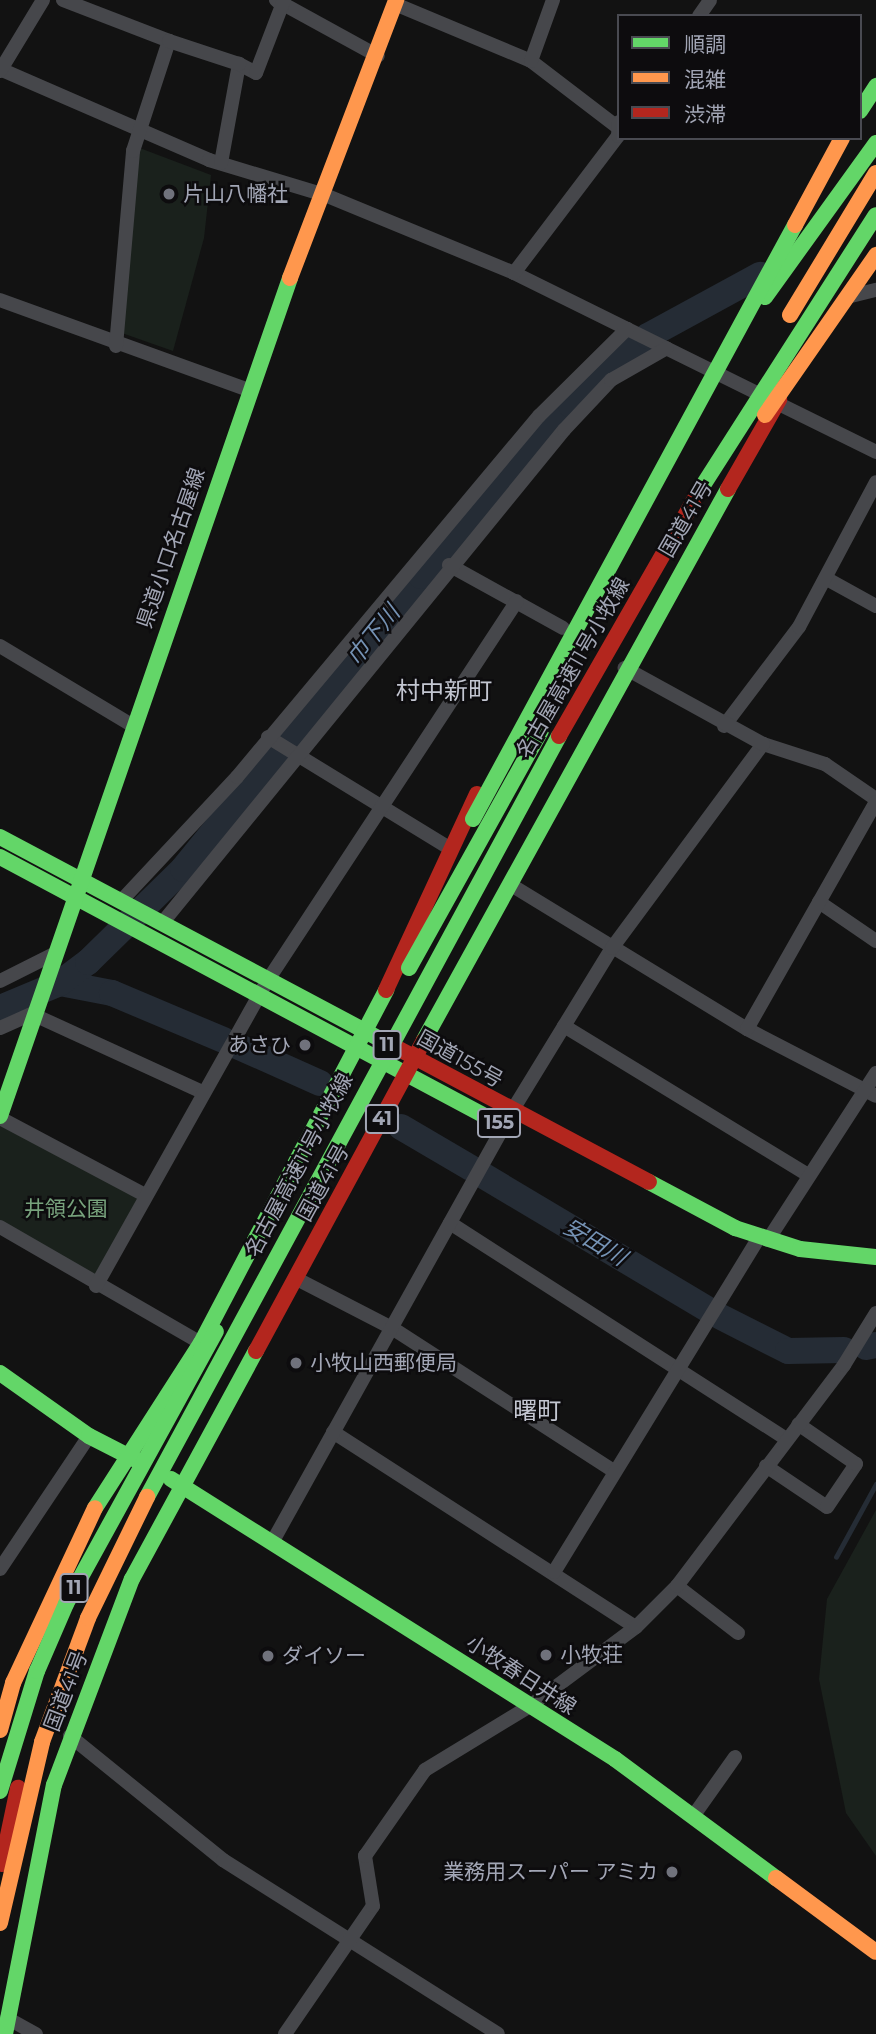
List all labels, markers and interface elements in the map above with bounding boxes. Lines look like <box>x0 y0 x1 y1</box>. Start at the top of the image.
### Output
legend <box>617 14 862 140</box>
text: 順調 <box>684 32 726 57</box>
text: 混雑 <box>684 67 726 92</box>
text: 渋滞 <box>684 102 726 127</box>
place label: 片山八幡社 <box>183 181 288 207</box>
marker: 片山八幡社 <box>161 186 177 202</box>
street label: 県道小口名古屋線 <box>132 464 210 632</box>
street label: 国道41号 <box>654 476 718 562</box>
street label: 名古屋高速11号小牧線 <box>511 573 635 763</box>
water label: 巾下川 <box>341 600 405 670</box>
district label: 村中新町 <box>396 677 492 705</box>
street label: 国道155号 <box>413 1025 507 1093</box>
road number: 11 <box>371 1030 403 1060</box>
place label: あさひ <box>228 1032 291 1058</box>
marker: あさひ <box>297 1037 313 1053</box>
street label: 名古屋高速11号小牧線 <box>240 1069 358 1261</box>
road number: 41 <box>364 1104 400 1134</box>
road number: 155 <box>476 1107 522 1138</box>
street label: 国道41号 <box>292 1140 354 1226</box>
park label: 井領公園 <box>24 1196 108 1222</box>
water label: 安田川 <box>558 1212 632 1272</box>
place label: 小牧山西郵便局 <box>310 1350 457 1376</box>
marker: 小牧山西郵便局 <box>288 1355 304 1371</box>
district label: 曙町 <box>513 1397 561 1425</box>
road number: 11 <box>58 1572 90 1604</box>
street label: 小牧春日井線 <box>461 1630 581 1720</box>
place label: 小牧荘 <box>560 1642 623 1668</box>
place label: ダイソー <box>282 1643 366 1669</box>
street label: 国道41号 <box>39 1647 93 1735</box>
marker: 小牧荘 <box>538 1647 554 1663</box>
marker: ダイソー <box>260 1648 276 1664</box>
place label: 業務用スーパー アミカ <box>442 1859 658 1885</box>
marker: 業務用スーパー アミカ <box>664 1864 680 1880</box>

